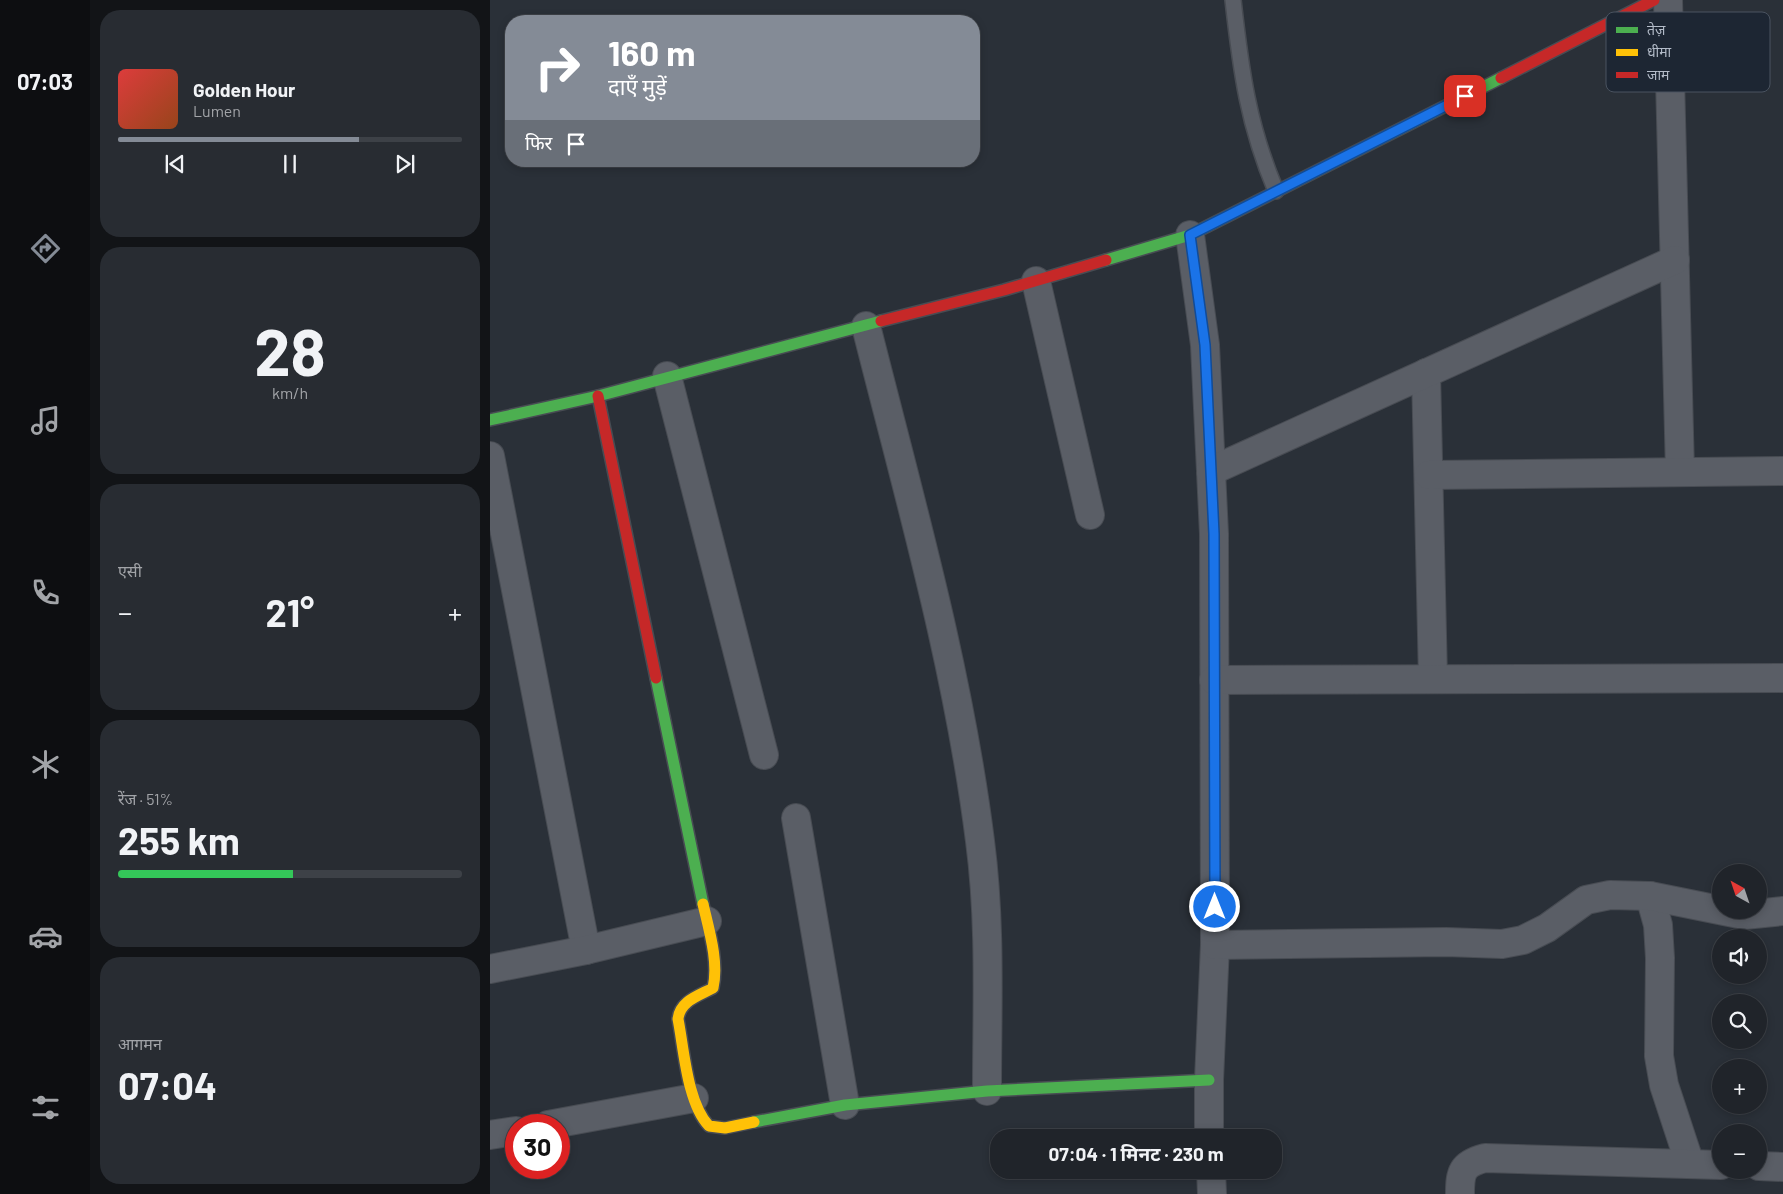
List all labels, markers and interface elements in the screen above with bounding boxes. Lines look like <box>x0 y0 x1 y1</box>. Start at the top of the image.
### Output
legend <box>1606 12 1770 92</box>
text: तेज़ <box>1647 21 1666 38</box>
text: 160 m <box>608 31 695 73</box>
icon: right <box>525 35 590 100</box>
text: धीमा <box>1647 43 1672 60</box>
text: जाम <box>1647 66 1670 83</box>
text: 07:03 <box>17 68 73 94</box>
text: दाएँ मुड़ें <box>608 73 667 99</box>
pin <box>1444 75 1486 117</box>
text: Golden Hour <box>193 78 295 101</box>
icon: arrive <box>1451 82 1479 110</box>
text: Lumen <box>193 101 241 120</box>
icon: arrive <box>562 130 590 158</box>
text: फिर <box>525 131 552 154</box>
icon: previous <box>161 150 189 178</box>
icon: pause <box>276 150 304 178</box>
icon: next <box>391 150 419 178</box>
icon: directions <box>28 231 63 266</box>
text: 28 <box>254 311 326 389</box>
text: km/h <box>272 383 308 402</box>
icon: music <box>28 403 63 438</box>
text: एसी <box>118 561 142 580</box>
icon: phone <box>28 575 63 610</box>
text: 21° <box>266 589 314 635</box>
text: − <box>118 595 132 629</box>
text: + <box>448 595 462 629</box>
icon: climate <box>28 747 63 782</box>
text: रेंज · 51% <box>118 789 173 808</box>
text: 255 km <box>118 817 240 863</box>
north arrow <box>1712 864 1768 919</box>
map controls <box>1712 864 1767 1179</box>
position arrow <box>1188 880 1240 932</box>
icon: car <box>28 919 63 954</box>
button: sound <box>1712 929 1767 984</box>
button: search <box>1712 994 1767 1049</box>
text: आगमन <box>118 1034 162 1053</box>
button: + <box>1712 1059 1767 1114</box>
text: 07:04 <box>118 1062 217 1108</box>
icon: filters <box>28 1090 63 1125</box>
speed limit sign: 30 <box>505 1114 570 1179</box>
button: − <box>1712 1124 1767 1179</box>
text: 07:04 · 1 मिनट · 230 m <box>1048 1142 1224 1165</box>

